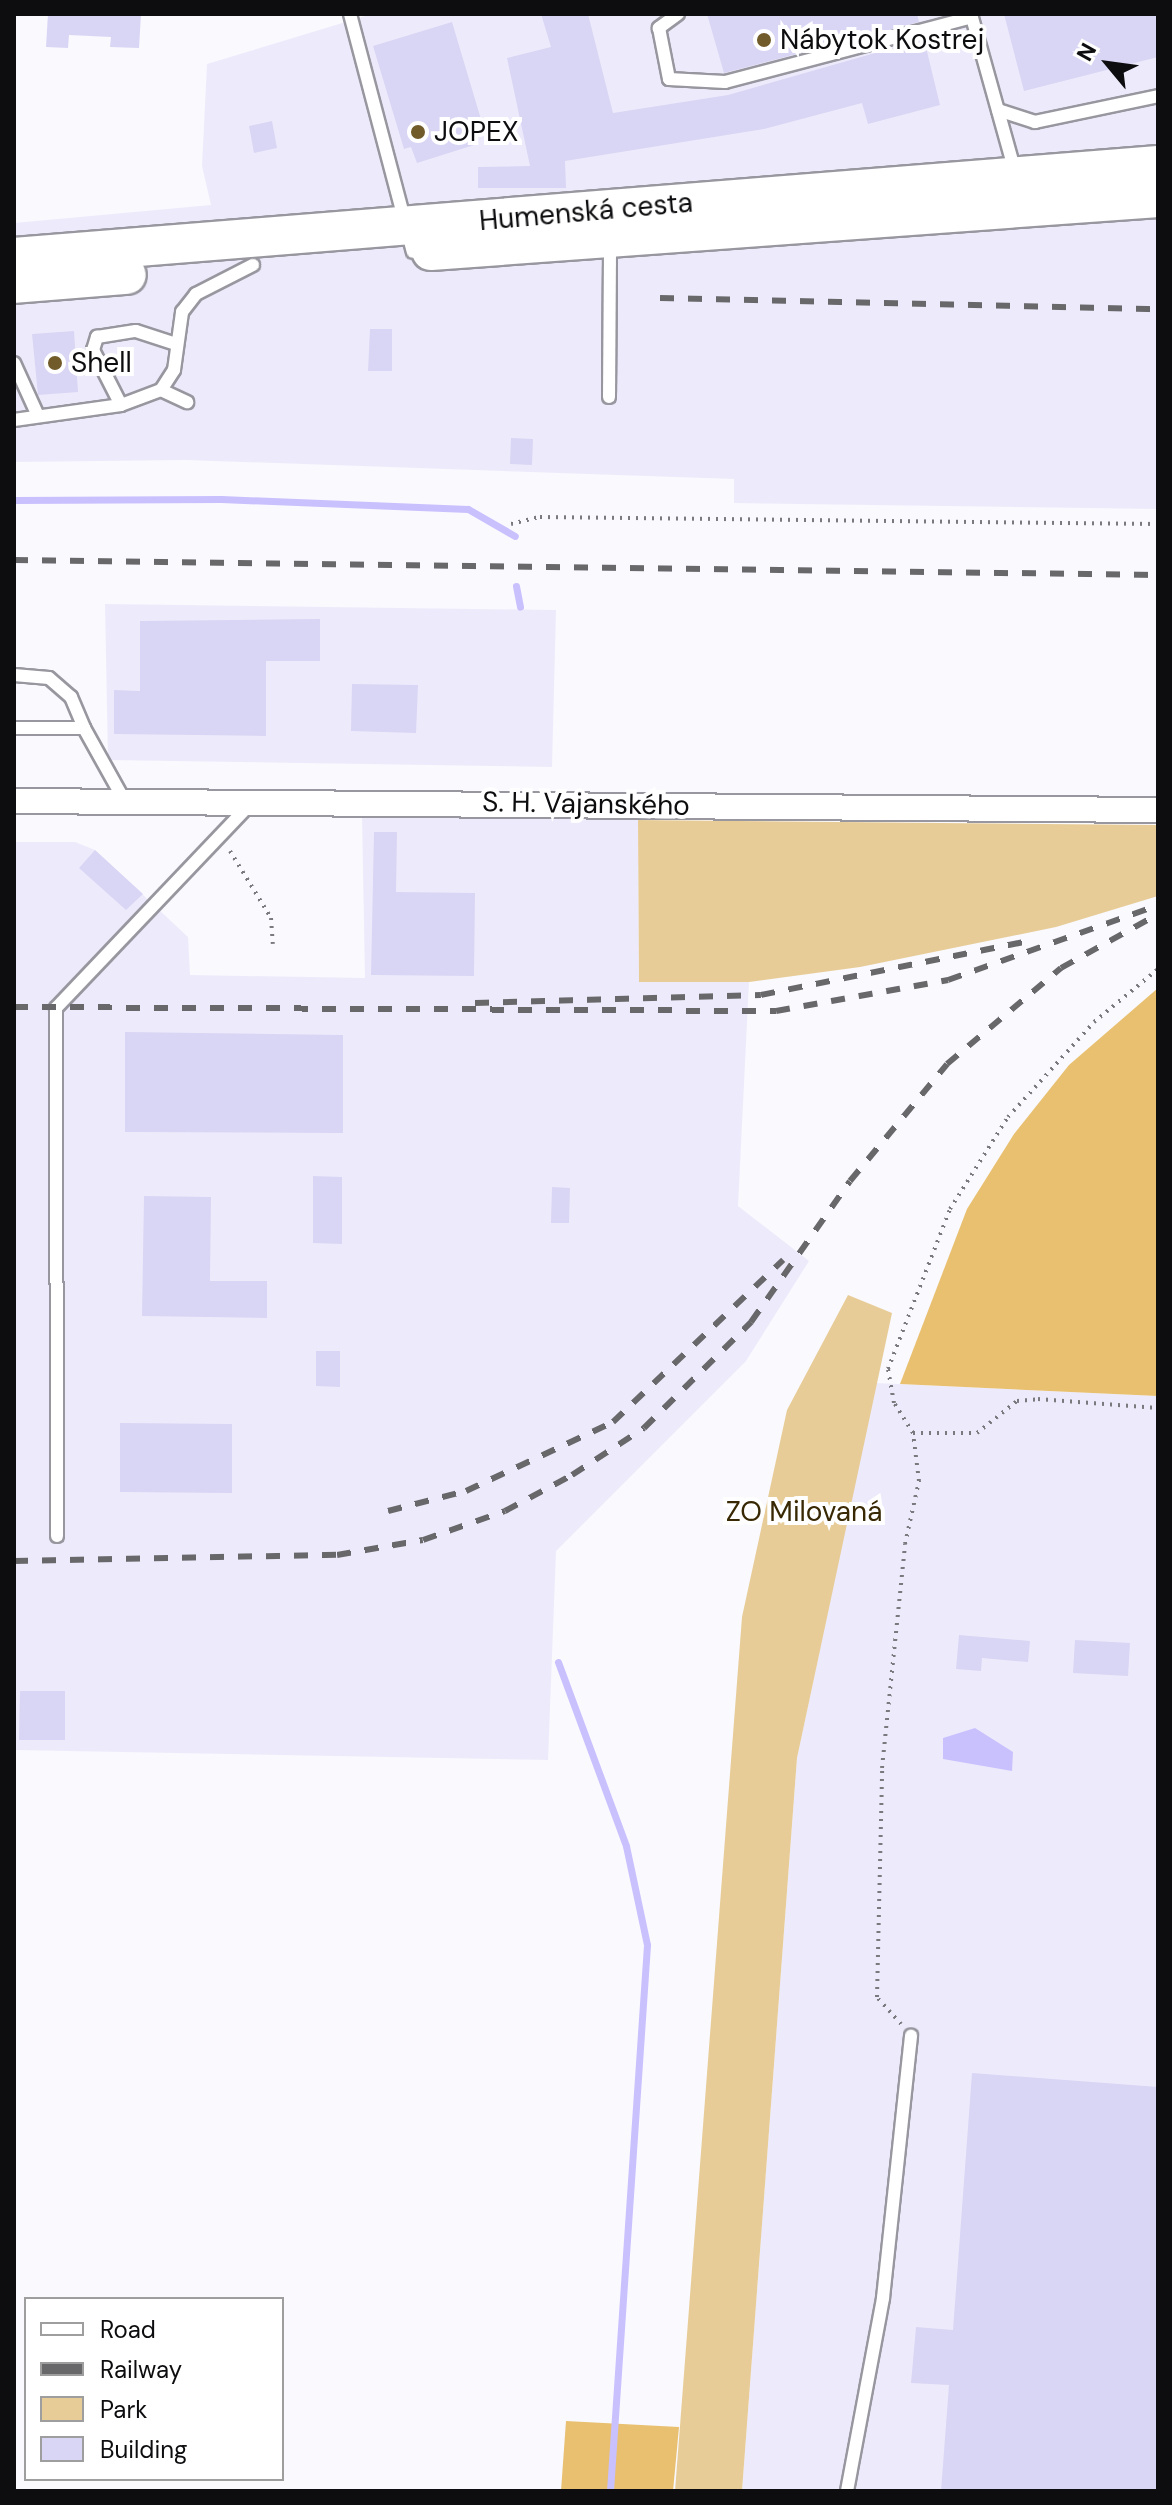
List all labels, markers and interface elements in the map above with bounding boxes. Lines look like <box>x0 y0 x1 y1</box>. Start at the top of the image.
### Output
place label: Nábytok Kostrej <box>780 23 984 57</box>
north arrow <box>1068 24 1148 104</box>
marker: Nábytok Kostrej <box>755 31 773 49</box>
text: N <box>1070 38 1103 66</box>
place label: JOPEX <box>434 115 519 149</box>
marker: JOPEX <box>409 123 427 141</box>
street label: Humenská cesta <box>478 186 694 238</box>
place label: Shell <box>71 346 132 380</box>
marker: Shell <box>46 354 64 372</box>
street label: S. H. Vajanského <box>482 785 690 823</box>
park label: ZO Milovaná <box>726 1495 882 1529</box>
legend <box>24 2297 284 2481</box>
text: Road <box>100 2314 156 2345</box>
text: Railway <box>100 2354 182 2385</box>
text: Park <box>100 2394 147 2425</box>
text: Building <box>100 2434 187 2465</box>

